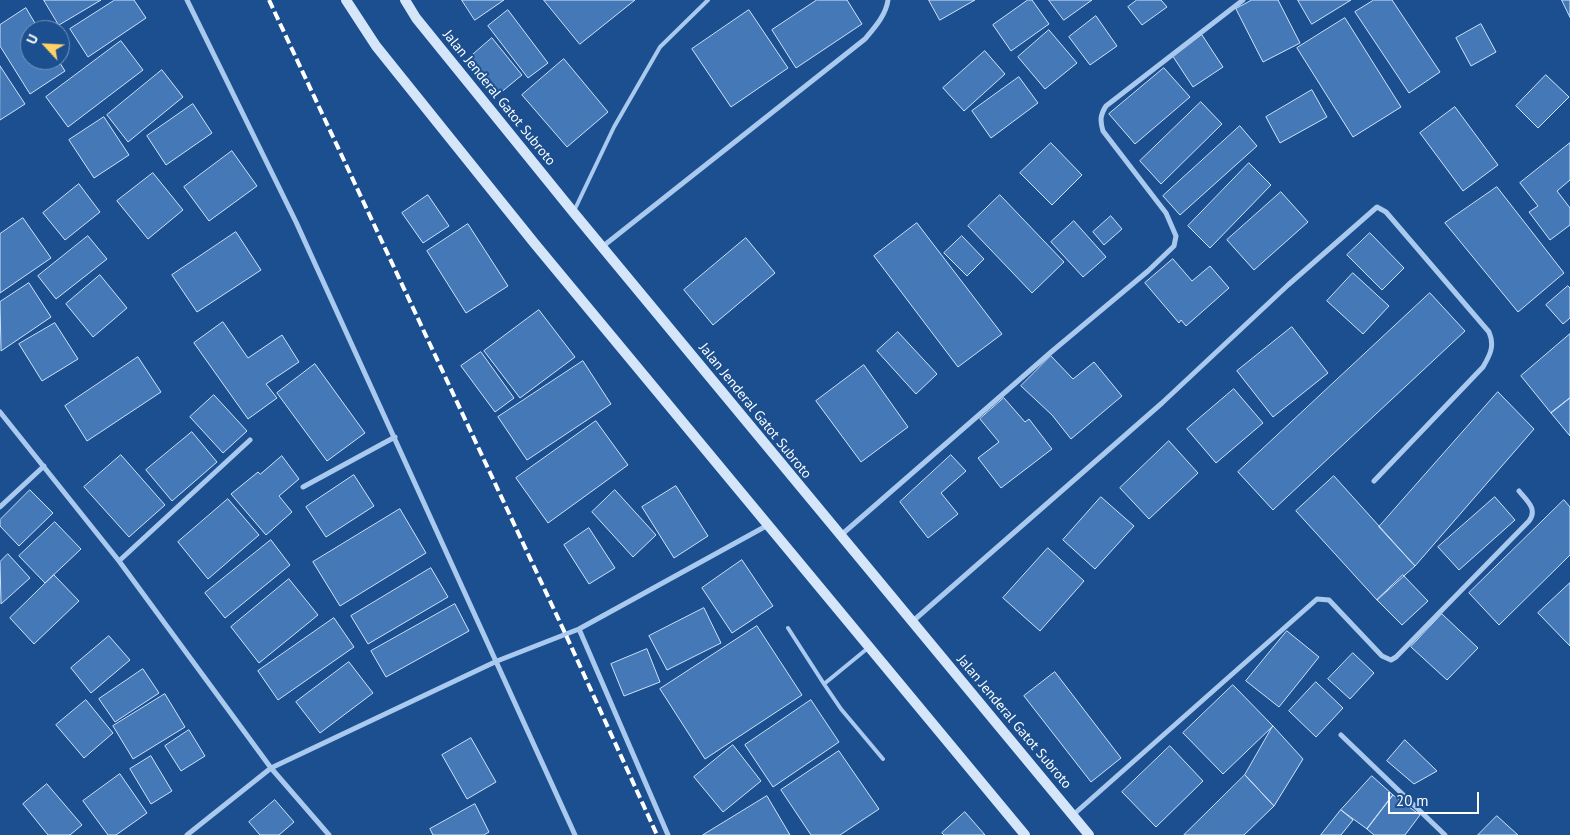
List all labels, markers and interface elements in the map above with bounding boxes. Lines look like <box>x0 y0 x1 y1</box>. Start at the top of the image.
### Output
north arrow <box>20 20 70 70</box>
street label: Jalan Jenderal Gatot Subroto <box>439 27 559 169</box>
text: U <box>22 31 42 47</box>
street label: Jalan Jenderal Gatot Subroto <box>695 340 815 482</box>
street label: Jalan Jenderal Gatot Subroto <box>953 652 1075 792</box>
scale bar <box>1390 782 1481 814</box>
text: 20 m <box>1396 791 1429 810</box>

